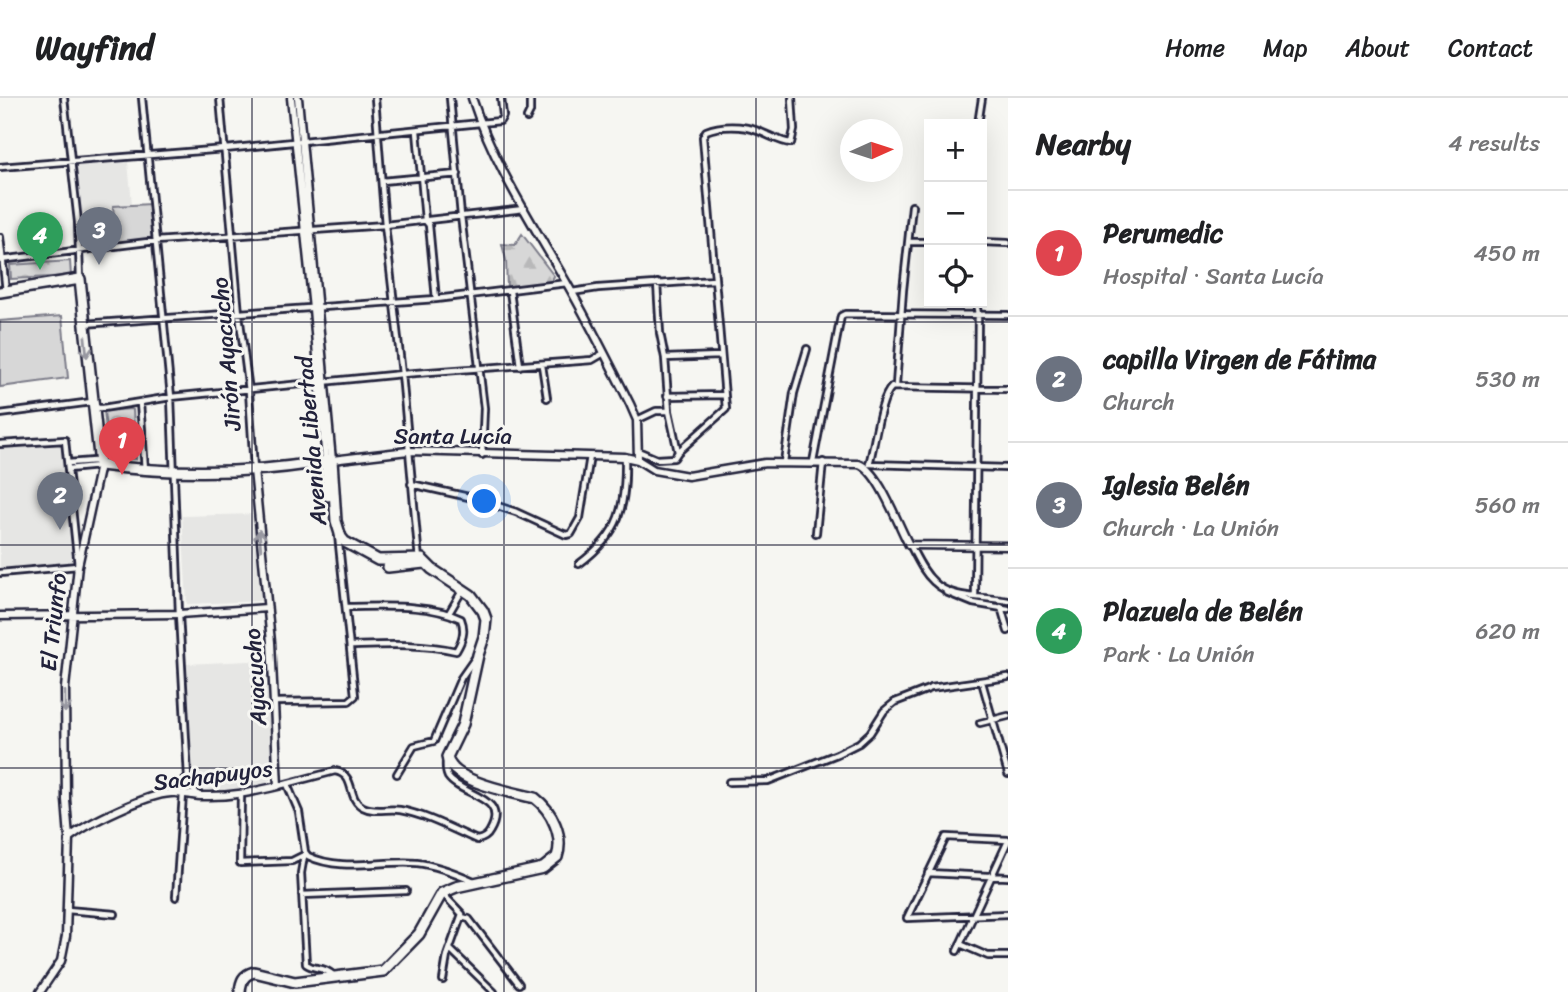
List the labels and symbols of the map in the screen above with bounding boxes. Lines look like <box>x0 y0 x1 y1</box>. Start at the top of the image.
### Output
north arrow <box>840 119 903 182</box>
pin: 3 <box>76 207 122 265</box>
pin: 4 <box>17 212 63 270</box>
street label: Jirón Ayacucho <box>199 276 254 433</box>
one-way arrow <box>80 335 93 358</box>
street label: Avenida Libertad <box>284 353 339 528</box>
street label: Santa Lucía <box>394 416 512 457</box>
pin: 1 <box>99 417 145 475</box>
pin: 2 <box>37 472 83 530</box>
your location <box>467 484 501 518</box>
one-way arrow <box>253 529 266 552</box>
street label: El Triunfo <box>28 571 79 673</box>
street label: Ayacucho <box>232 627 279 728</box>
one-way arrow <box>58 690 72 713</box>
street label: Sachapuyos <box>151 748 275 803</box>

